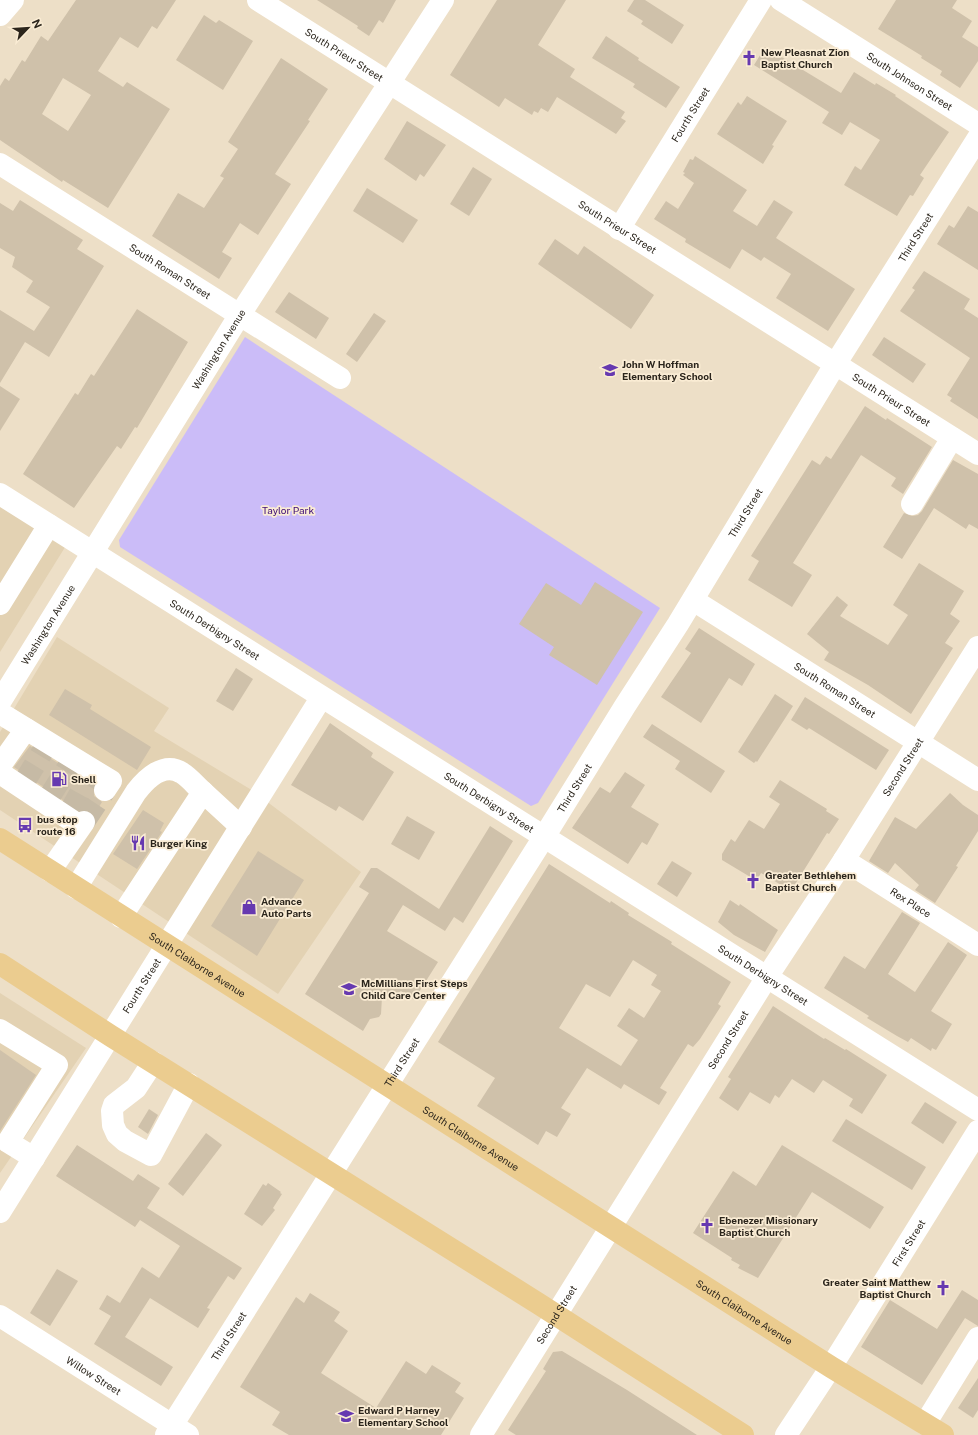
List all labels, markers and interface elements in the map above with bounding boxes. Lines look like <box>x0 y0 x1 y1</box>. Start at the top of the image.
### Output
north arrow <box>8 8 48 48</box>
text: N <box>30 17 44 30</box>
street label: South Prieur Street <box>303 25 386 84</box>
place label: New Pleasnat Zion Baptist Church <box>761 46 849 70</box>
church icon: New Pleasnat Zion Baptist Church <box>740 49 758 67</box>
street label: South Johnson Street <box>864 49 955 113</box>
street label: Fourth Street <box>669 84 712 144</box>
street label: South Prieur Street <box>576 198 659 256</box>
street label: Third Street <box>895 210 935 264</box>
street label: South Roman Street <box>127 241 213 301</box>
street label: Washington Avenue <box>189 307 248 391</box>
place label: John W Hoffman Elementary School <box>622 358 712 382</box>
school or university icon: John W Hoffman Elementary School <box>601 361 619 379</box>
street label: South Prieur Street <box>850 370 933 429</box>
street label: Third Street <box>726 486 765 540</box>
park label: Taylor Park <box>262 504 314 516</box>
street label: Washington Avenue <box>19 582 77 667</box>
street label: South Derbigny Street <box>168 597 262 662</box>
street label: South Roman Street <box>792 659 878 720</box>
street label: Second Street <box>880 735 926 798</box>
street label: Third Street <box>555 761 594 815</box>
street label: South Derbigny Street <box>442 769 536 835</box>
fuel station icon: Shell <box>50 770 68 788</box>
place label: Shell <box>71 773 96 785</box>
place label: bus stop route 16 <box>37 813 78 837</box>
bus stop icon: bus stop route 16 <box>16 816 34 834</box>
restaurant icon: Burger King <box>129 834 147 852</box>
place label: Burger King <box>150 837 208 849</box>
place label: Greater Bethlehem Baptist Church <box>765 869 856 893</box>
church icon: Greater Bethlehem Baptist Church <box>744 872 762 890</box>
street label: Rex Place <box>888 885 934 920</box>
place label: Advance Auto Parts <box>261 895 312 919</box>
shop icon: Advance Auto Parts <box>240 898 258 916</box>
street label: South Claiborne Avenue <box>147 929 248 1000</box>
street label: South Derbigny Street <box>716 942 811 1008</box>
street label: Fourth Street <box>120 956 163 1015</box>
place label: McMillians First Steps Child Care Center <box>361 977 468 1001</box>
school or university icon: McMillians First Steps Child Care Center <box>340 980 358 998</box>
street label: Second Street <box>705 1008 751 1071</box>
street label: Third Street <box>382 1035 422 1089</box>
street label: South Claiborne Avenue <box>421 1103 522 1174</box>
place label: Ebenezer Missionary Baptist Church <box>719 1214 818 1238</box>
church icon: Ebenezer Missionary Baptist Church <box>698 1217 716 1235</box>
street label: First Street <box>889 1217 928 1268</box>
place label: Greater Saint Matthew Baptist Church <box>822 1276 931 1300</box>
street label: South Claiborne Avenue <box>694 1277 795 1347</box>
church icon: Greater Saint Matthew Baptist Church <box>934 1279 952 1297</box>
street label: Second Street <box>533 1283 579 1346</box>
street label: Third Street <box>209 1309 249 1363</box>
street label: Willow Street <box>64 1353 124 1397</box>
place label: Edward P Harney Elementary School <box>358 1404 448 1428</box>
school or university icon: Edward P Harney Elementary School <box>337 1407 355 1425</box>

